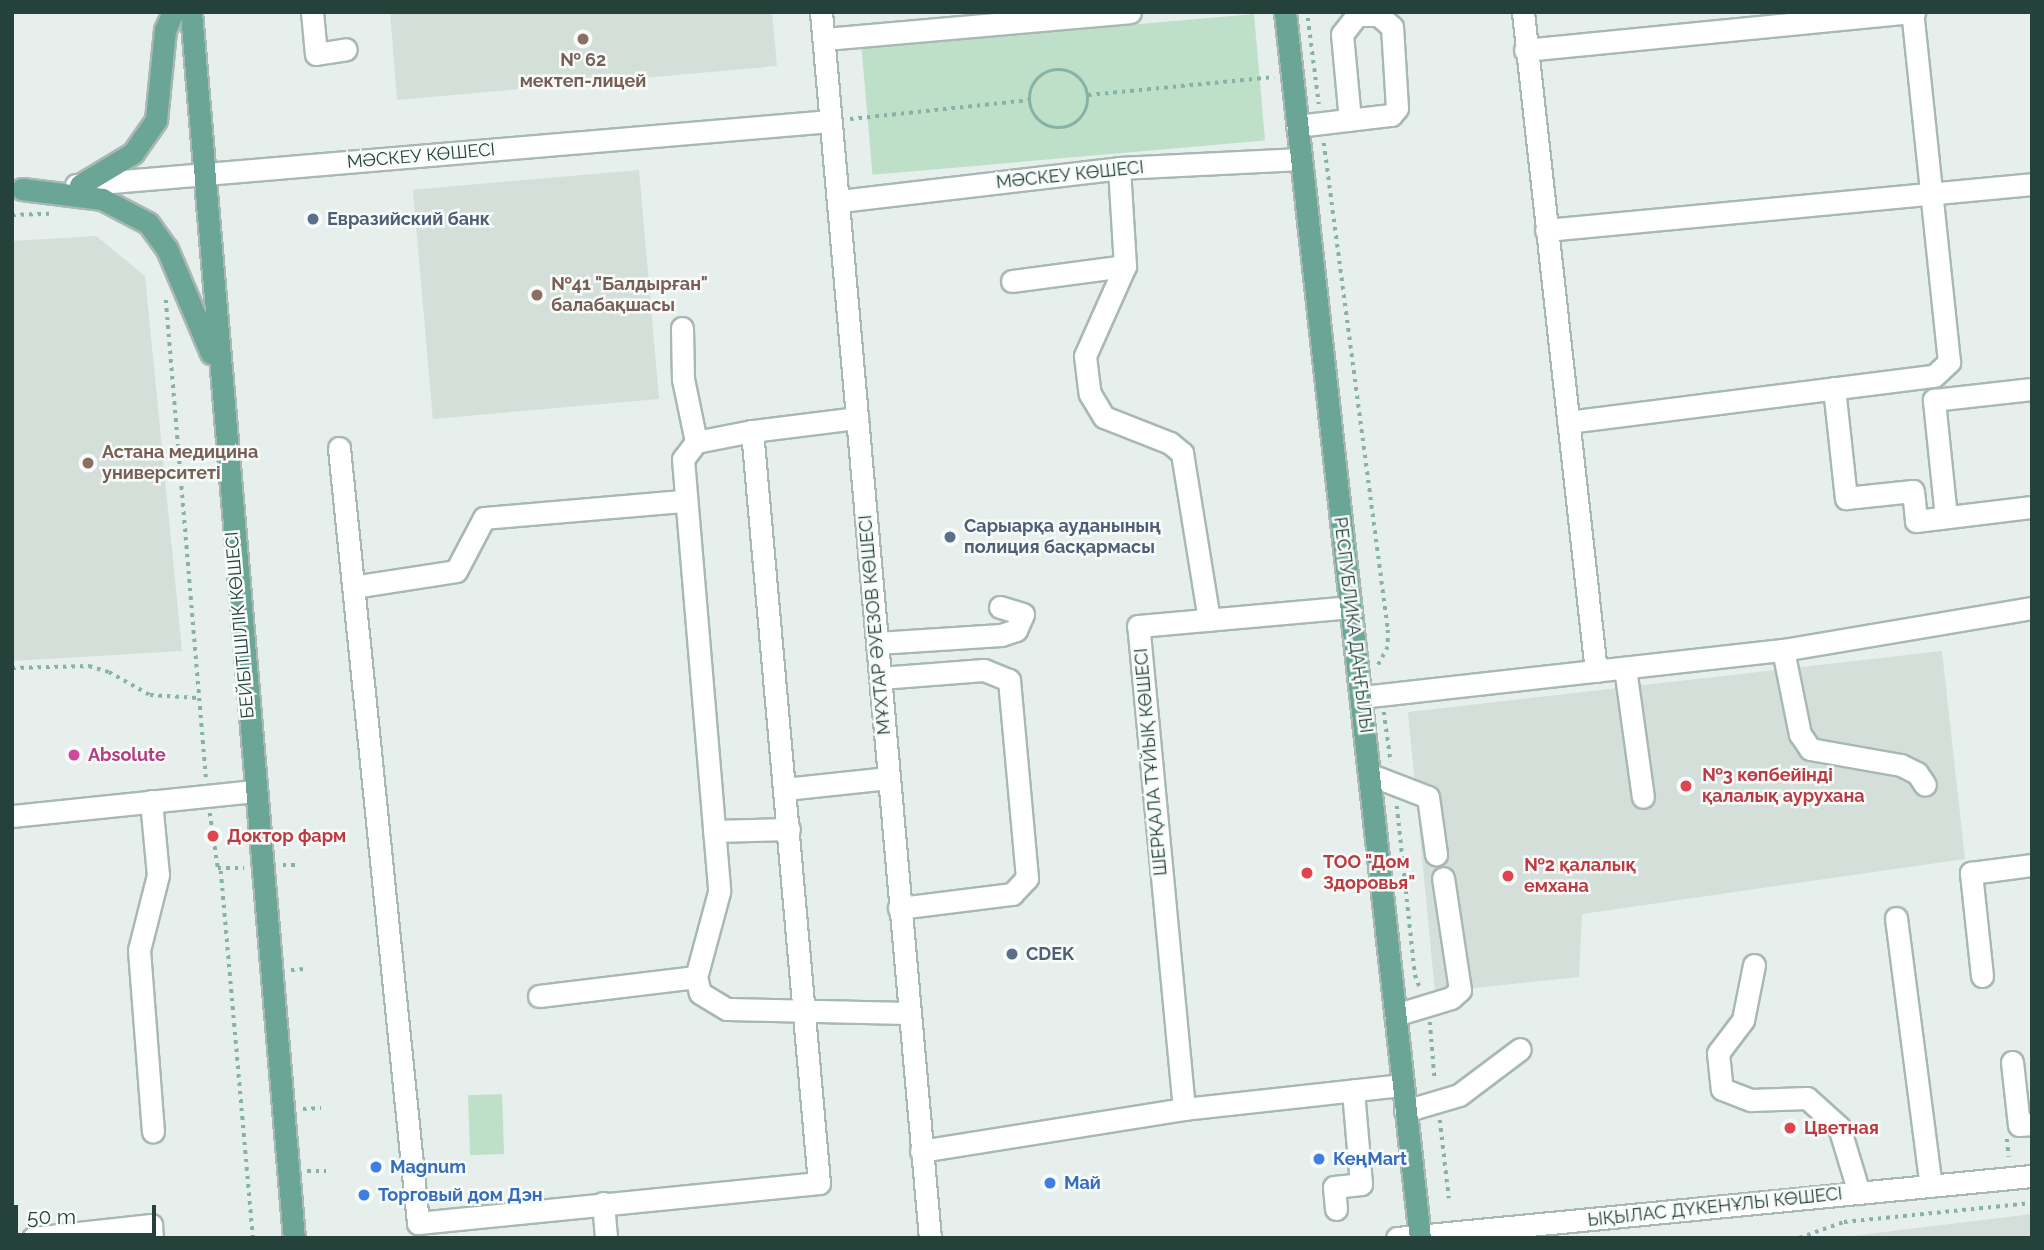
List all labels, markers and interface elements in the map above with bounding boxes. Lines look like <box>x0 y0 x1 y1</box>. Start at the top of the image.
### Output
marker: № 62 мектеп-лицей <box>575 31 591 47</box>
place label: № 62 мектеп-лицей <box>520 50 646 92</box>
street label: МӘСКЕУ КӨШЕСІ <box>346 139 496 173</box>
street label: МӘСКЕУ КӨШЕСІ <box>995 157 1145 193</box>
place label: Евразийский банк <box>327 208 490 230</box>
marker: Евразийский банк <box>305 211 321 227</box>
place label: №41 "Балдырған" балабақшасы <box>551 274 708 316</box>
marker: №41 "Балдырған" балабақшасы <box>529 287 545 303</box>
place label: Астана медицина университеті <box>102 442 258 484</box>
marker: Астана медицина университеті <box>80 455 96 471</box>
street label: МҰХТАР ӘУЕЗОВ КӨШЕСІ <box>855 514 895 736</box>
street label: РЕСПУБЛИКА ДАҢҒЫЛЫ <box>1329 515 1377 735</box>
place label: Сарыарқа ауданының полиция басқармасы <box>964 516 1161 558</box>
marker: Сарыарқа ауданының полиция басқармасы <box>942 529 958 545</box>
street label: БЕЙБІТШІЛІК КӨШЕСІ <box>221 531 259 719</box>
street label: ШЕРҚАЛА ТҰЙЫҚ КӨШЕСІ <box>1130 647 1172 877</box>
place label: Absolute <box>88 744 166 766</box>
marker: Absolute <box>66 747 82 763</box>
place label: №3 көпбейінді қалалық аурухана <box>1702 765 1865 808</box>
marker: №3 көпбейінді қалалық аурухана <box>1676 776 1696 796</box>
place label: Доктор фарм <box>227 825 346 847</box>
marker: Доктор фарм <box>205 828 221 844</box>
place label: ТОО "Дом Здоровья" <box>1323 852 1415 894</box>
place label: №2 қалалық емхана <box>1524 855 1636 898</box>
marker: ТОО "Дом Здоровья" <box>1297 863 1317 883</box>
marker: №2 қалалық емхана <box>1498 866 1518 886</box>
place label: CDEK <box>1026 943 1074 965</box>
marker: CDEK <box>1004 946 1020 962</box>
place label: Цветная <box>1804 1117 1879 1139</box>
marker: Цветная <box>1782 1120 1798 1136</box>
place label: КеңMart <box>1333 1148 1407 1170</box>
marker: КеңMart <box>1311 1151 1327 1167</box>
place label: Magnum <box>390 1156 466 1178</box>
marker: Magnum <box>368 1159 384 1175</box>
place label: Май <box>1064 1172 1101 1194</box>
marker: Май <box>1042 1175 1058 1191</box>
street label: ЫҚЫЛАС ДҮКЕНҰЛЫ КӨШЕСІ <box>1587 1183 1843 1231</box>
place label: Торговый дом Дэн <box>378 1184 543 1206</box>
marker: Торговый дом Дэн <box>356 1187 372 1203</box>
scale bar <box>18 1190 159 1234</box>
text: 50 m <box>27 1204 76 1229</box>

